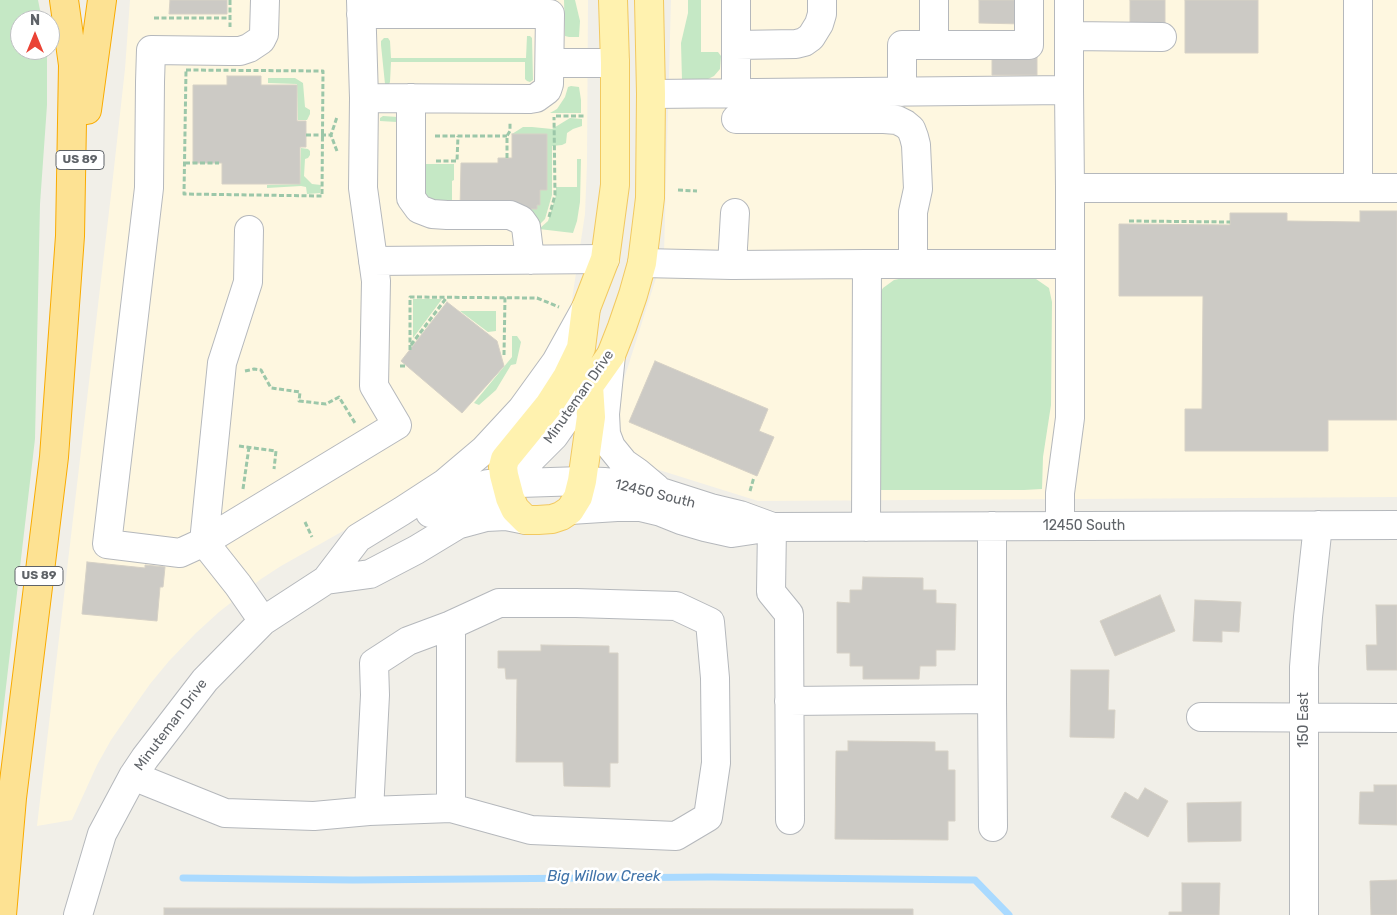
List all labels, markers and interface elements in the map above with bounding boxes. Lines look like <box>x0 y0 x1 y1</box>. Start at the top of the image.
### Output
north arrow <box>10 10 60 60</box>
text: N <box>30 12 40 29</box>
road number: US 89 <box>56 150 104 170</box>
street label: Minuteman Drive <box>540 347 618 447</box>
street label: 12450 South <box>613 476 697 512</box>
street label: 12450 South <box>1043 518 1125 534</box>
road number: US 89 <box>15 566 63 586</box>
street label: Minuteman Drive <box>131 676 211 774</box>
street label: 150 East <box>1296 692 1312 748</box>
water label: Big Willow Creek <box>547 868 661 886</box>

